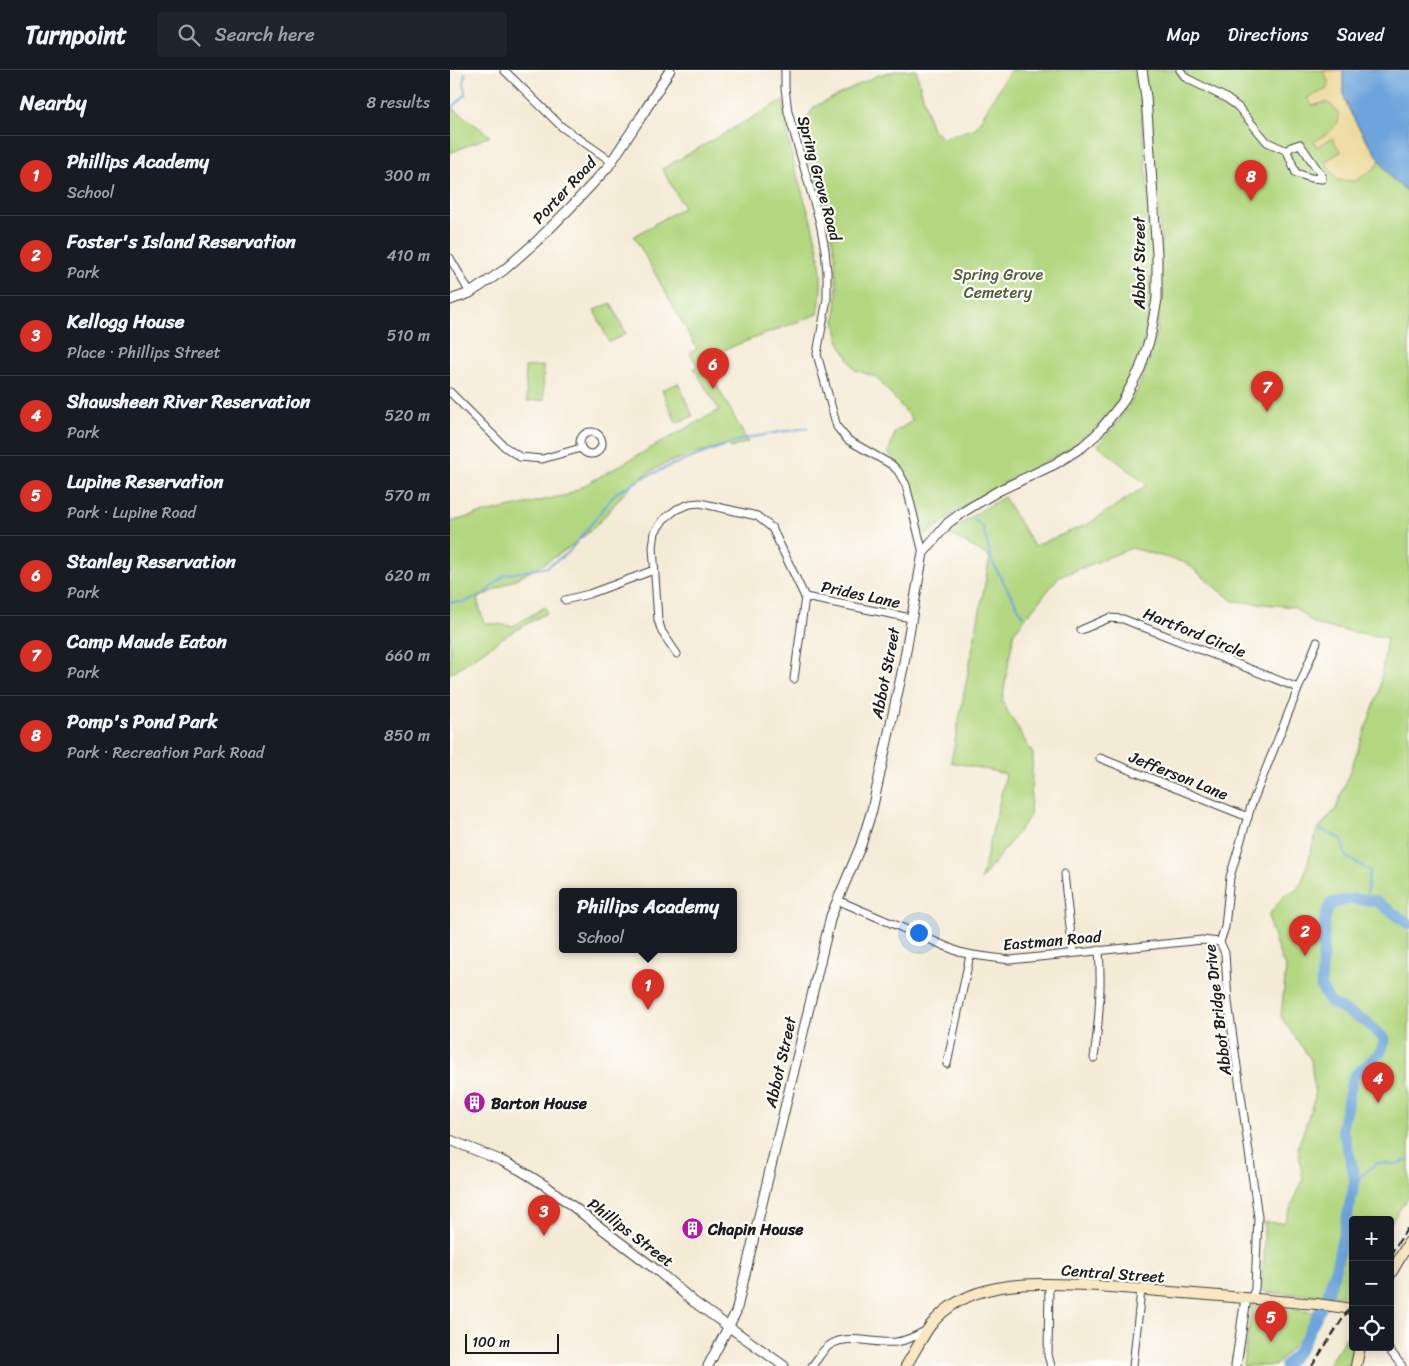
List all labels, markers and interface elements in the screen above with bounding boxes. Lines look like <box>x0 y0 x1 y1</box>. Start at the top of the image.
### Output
search box <box>157 12 507 57</box>
text: Turnpoint <box>25 14 127 56</box>
text: Search here <box>215 18 315 51</box>
text: Map <box>1167 19 1200 51</box>
text: Directions <box>1228 19 1309 51</box>
text: Saved <box>1337 19 1384 51</box>
icon: search <box>175 21 203 49</box>
text: Nearby <box>20 84 86 122</box>
text: 8 results <box>367 88 430 117</box>
street label: Spring Grove Road <box>789 112 851 246</box>
text: Phillips Academy <box>67 145 209 178</box>
street label: Porter Road <box>525 148 605 231</box>
pin: 8 <box>1235 160 1267 201</box>
text: 1 <box>33 161 39 190</box>
text: 300 m <box>385 161 430 190</box>
text: School <box>67 178 114 207</box>
street label: Abbot Street <box>1125 216 1154 310</box>
text: Foster's Island Reservation <box>67 225 296 258</box>
text: 2 <box>31 241 41 270</box>
text: 410 m <box>387 241 430 270</box>
text: Park <box>67 258 100 287</box>
park label: Spring Grove Cemetery <box>953 260 1043 307</box>
text: Kellogg House <box>67 305 184 338</box>
text: 3 <box>32 321 40 350</box>
text: 510 m <box>387 321 430 350</box>
text: Place · Phillips Street <box>67 338 221 367</box>
pin: 6 <box>697 348 729 389</box>
pin: 7 <box>1251 371 1283 412</box>
text: Shawsheen River Reservation <box>67 385 310 418</box>
text: 4 <box>31 401 41 430</box>
text: 520 m <box>384 401 430 430</box>
text: Park <box>67 418 100 447</box>
text: Lupine Reservation <box>67 465 223 498</box>
text: 5 <box>31 481 41 510</box>
text: 570 m <box>385 481 430 510</box>
text: Park · Lupine Road <box>67 498 196 527</box>
text: Stanley Reservation <box>67 545 236 578</box>
text: 6 <box>31 561 41 590</box>
text: 620 m <box>385 561 430 590</box>
street label: Prides Lane <box>819 572 903 617</box>
text: Park <box>67 578 100 607</box>
street label: Hartford Circle <box>1139 599 1251 666</box>
street label: Abbot Street <box>862 624 909 722</box>
text: Camp Maude Eaton <box>67 625 227 658</box>
text: 7 <box>31 641 41 670</box>
text: 660 m <box>385 641 430 670</box>
text: Park <box>67 658 100 687</box>
text: Pomp's Pond Park <box>67 705 218 738</box>
text: 8 <box>31 721 41 750</box>
text: 850 m <box>384 721 430 750</box>
text: Park · Recreation Park Road <box>67 738 264 767</box>
street label: Jefferson Lane <box>1124 742 1233 809</box>
popup <box>559 888 737 953</box>
text: Phillips Academy <box>577 890 719 923</box>
pin: 2 <box>1289 915 1321 956</box>
your location <box>906 920 932 946</box>
street label: Eastman Road <box>1002 922 1104 959</box>
text: School <box>577 923 624 952</box>
street label: Abbot Bridge Drive <box>1195 943 1240 1078</box>
pin: 1 <box>632 969 664 1010</box>
street label: Abbot Street <box>756 1013 805 1111</box>
pin: 4 <box>1362 1062 1394 1103</box>
place label: Barton House <box>491 1089 588 1118</box>
building icon: Barton House <box>463 1091 487 1115</box>
street label: Phillips Street <box>581 1190 680 1275</box>
pin: 3 <box>528 1195 560 1236</box>
place label: Chapin House <box>707 1215 804 1244</box>
map controls <box>1349 1216 1394 1351</box>
button: + <box>1349 1216 1394 1261</box>
building icon: Chapin House <box>680 1217 704 1241</box>
street label: Central Street <box>1060 1255 1166 1292</box>
button: − <box>1349 1261 1394 1306</box>
pin: 5 <box>1255 1301 1287 1342</box>
button: locate <box>1349 1306 1394 1351</box>
text: 100 m <box>472 1330 510 1355</box>
scale bar <box>465 1331 559 1354</box>

